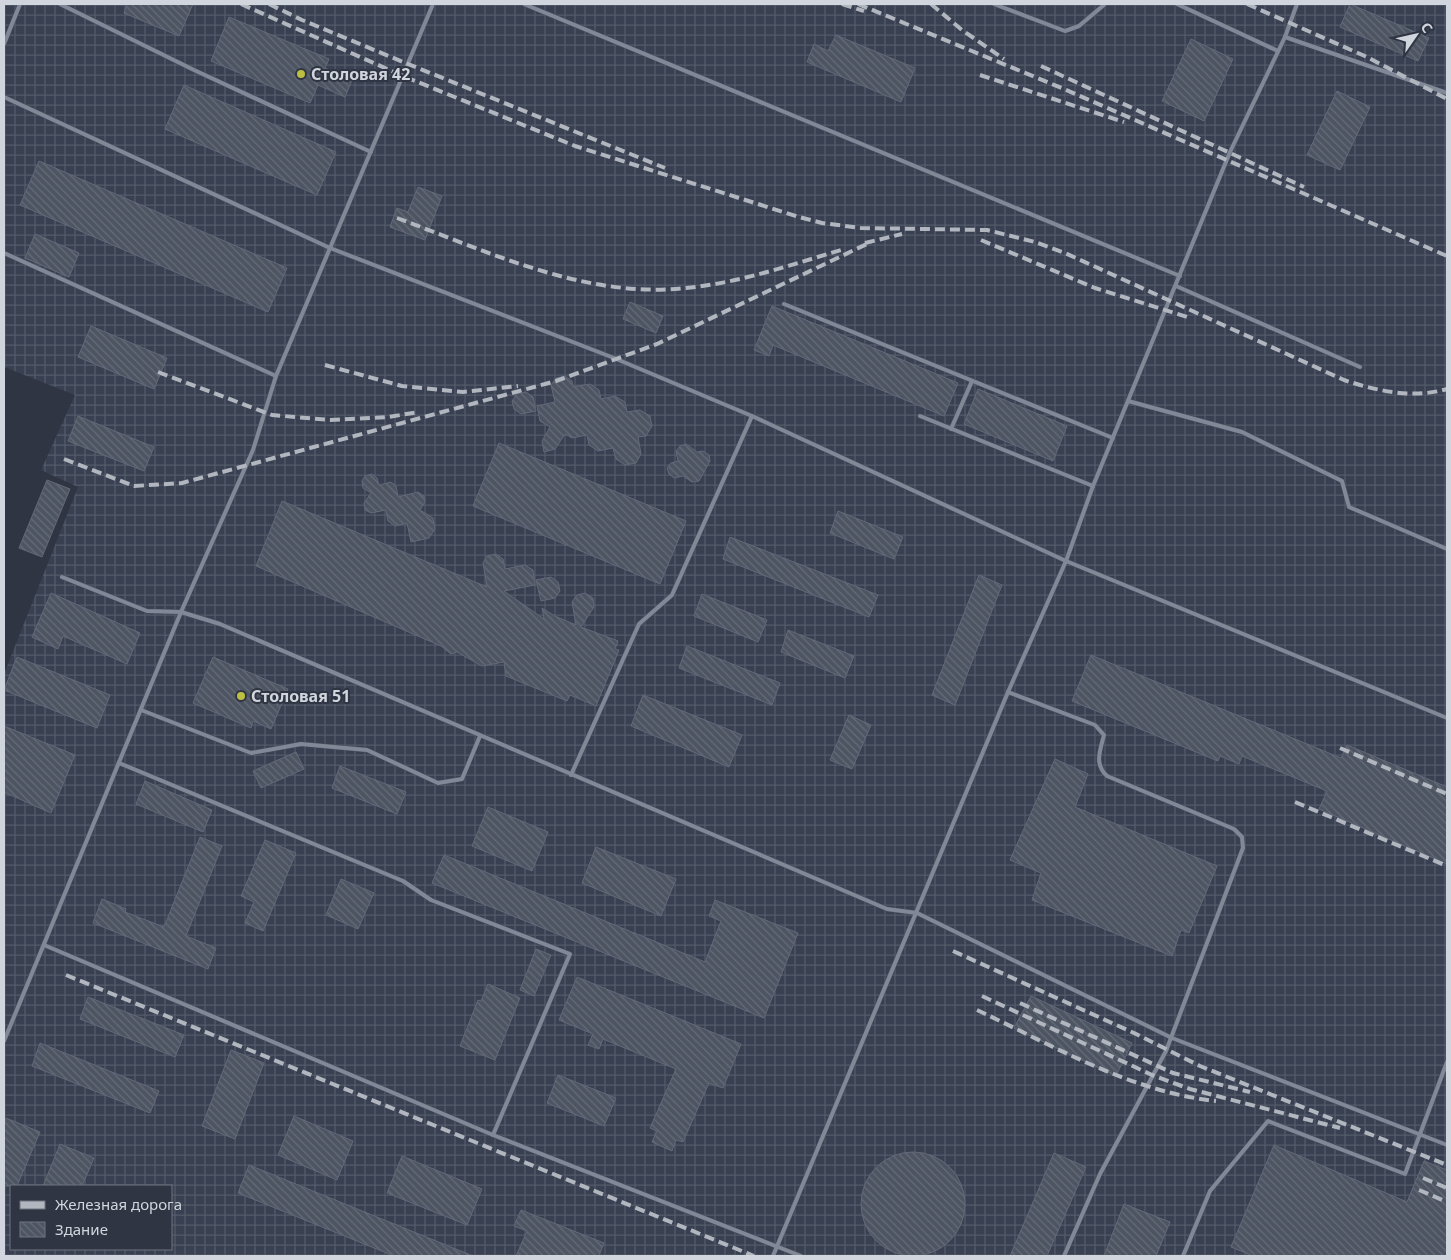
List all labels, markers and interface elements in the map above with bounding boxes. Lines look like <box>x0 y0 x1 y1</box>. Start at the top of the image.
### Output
north arrow <box>1391 10 1441 60</box>
text: С <box>1417 18 1438 37</box>
place label: Столовая 42 <box>311 63 410 85</box>
marker: Столовая 42 <box>295 68 307 80</box>
place label: Столовая 51 <box>251 685 350 707</box>
marker: Столовая 51 <box>235 690 247 702</box>
legend <box>10 1185 172 1250</box>
text: Железная дорога <box>55 1194 182 1214</box>
text: Здание <box>55 1219 108 1239</box>

